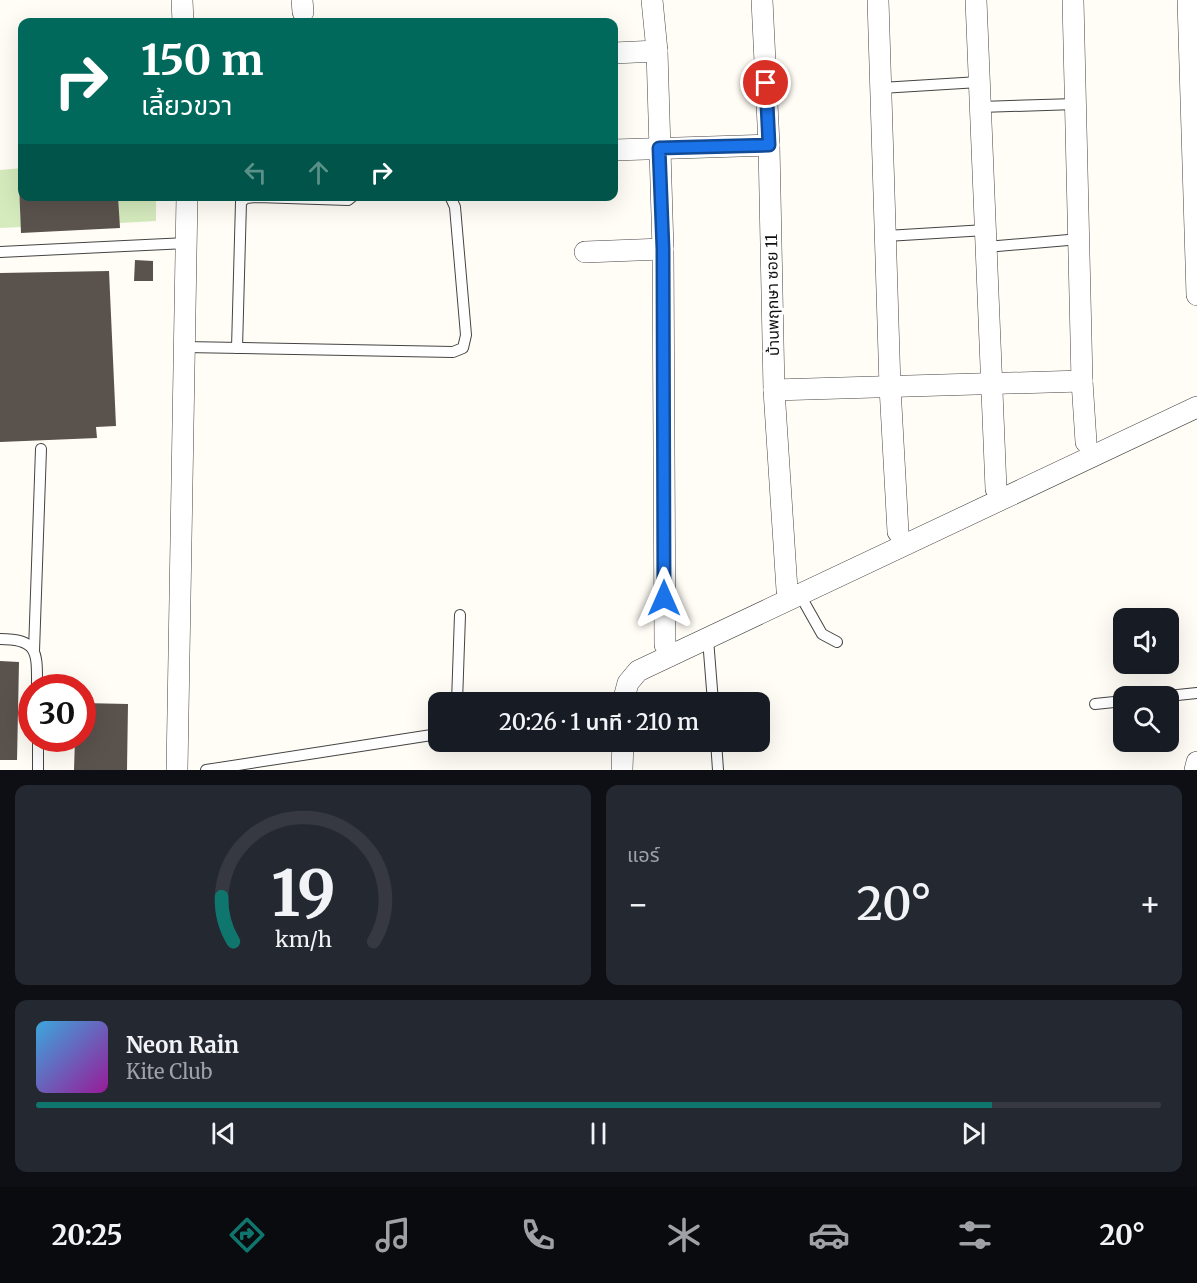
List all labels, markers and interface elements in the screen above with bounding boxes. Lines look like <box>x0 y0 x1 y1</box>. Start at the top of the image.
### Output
text: 150 m <box>141 34 263 86</box>
icon: right <box>42 42 120 120</box>
pin <box>740 57 791 108</box>
icon: arrive <box>749 66 782 99</box>
text: เลี้ยวขวา <box>141 88 232 122</box>
icon: left <box>239 156 272 189</box>
icon: ahead <box>302 156 335 189</box>
icon: right <box>365 156 398 189</box>
street label: บ้านพฤกษา ซอย 11 <box>761 234 783 356</box>
position arrow <box>632 566 696 630</box>
map controls <box>1113 608 1179 752</box>
button: sound <box>1113 608 1179 674</box>
speed limit sign: 30 <box>18 674 96 752</box>
button: search <box>1113 686 1179 752</box>
text: 20:26 · 1 นาที · 210 m <box>499 708 699 736</box>
text: แอร์ <box>627 842 659 867</box>
text: 19 <box>271 855 335 933</box>
text: 20° <box>856 876 932 932</box>
text: − <box>627 884 649 925</box>
text: + <box>1139 884 1161 925</box>
text: km/h <box>275 926 331 953</box>
text: Neon Rain <box>126 1031 239 1059</box>
text: Kite Club <box>126 1059 212 1084</box>
icon: previous <box>207 1117 240 1150</box>
icon: pause <box>582 1117 615 1150</box>
icon: next <box>957 1117 990 1150</box>
icon: directions <box>226 1214 268 1256</box>
icon: music <box>372 1214 414 1256</box>
icon: phone <box>517 1214 559 1256</box>
icon: climate <box>663 1214 705 1256</box>
icon: car <box>808 1214 850 1256</box>
icon: filters <box>954 1214 996 1256</box>
text: 20:25 <box>52 1218 123 1252</box>
text: 20° <box>1099 1218 1145 1252</box>

